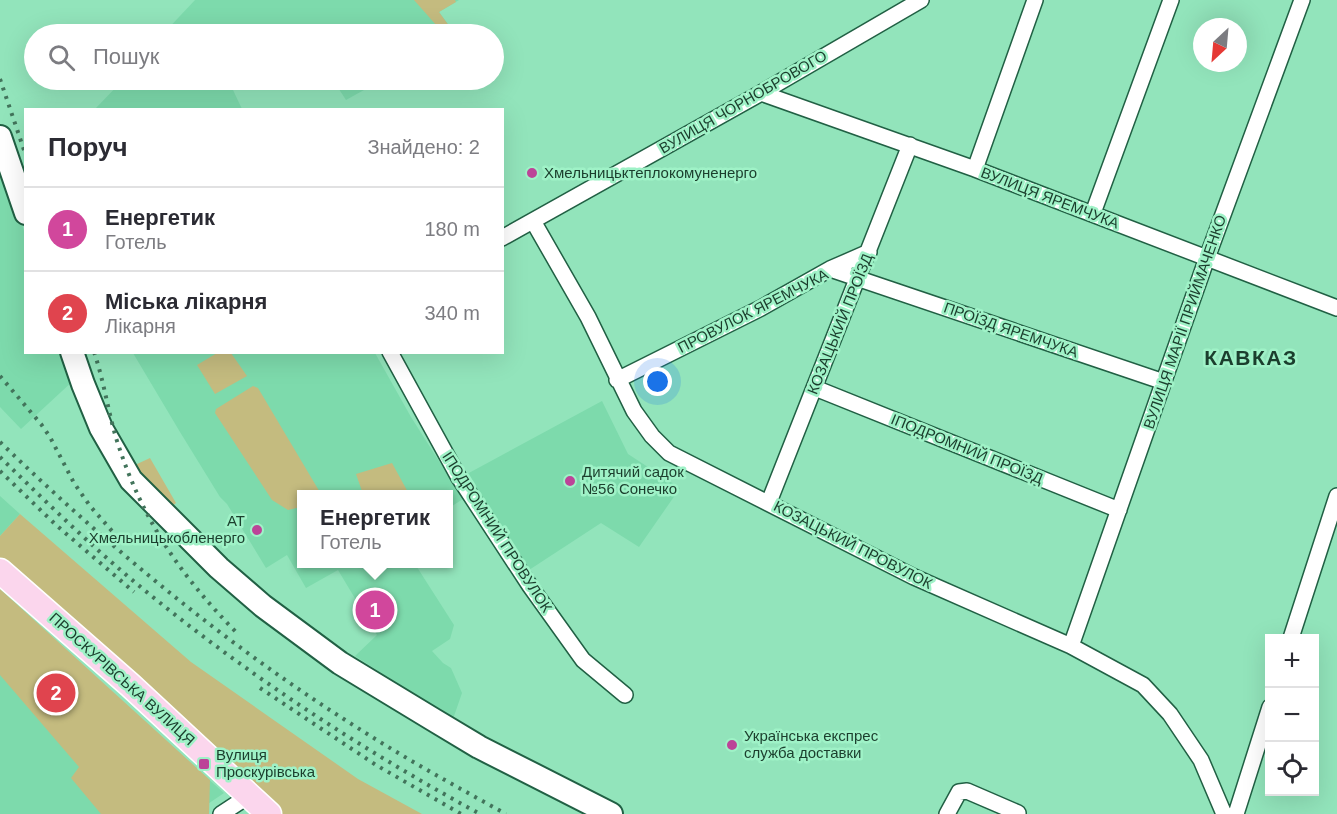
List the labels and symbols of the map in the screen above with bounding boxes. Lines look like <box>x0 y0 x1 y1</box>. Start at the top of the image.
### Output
north arrow <box>1193 18 1247 72</box>
street label: ВУЛИЦЯ ЧОРНОБРОВОГО <box>656 47 830 157</box>
street label: ВУЛИЦЯ ЯРЕМЧУКА <box>979 163 1122 232</box>
place label: Хмельницьктеплокомуненерго <box>544 164 757 181</box>
marker: Хмельницьктеплокомуненерго <box>525 166 539 180</box>
street label: ВУЛИЦЯ МАРІЇ ПРИЙМАЧЕНКО <box>1140 213 1229 431</box>
street label: КОЗАЦЬКИЙ ПРОЇЗД <box>804 251 876 397</box>
street label: ПРОВУЛОК ЯРЕМЧУКА <box>675 265 831 356</box>
street label: ПРОЇЗД ЯРЕМЧУКА <box>942 299 1081 361</box>
district label: КАВКАЗ <box>1204 346 1298 369</box>
your location <box>643 367 672 396</box>
street label: ІПОДРОМНИЙ ПРОЇЗД <box>889 410 1046 487</box>
street label: ІПОДРОМНИЙ ПРОВУЛОК <box>439 448 556 615</box>
place label: Дитячий садок №56 Сонечко <box>582 463 684 497</box>
marker: Дитячий садок №56 Сонечко <box>563 474 577 488</box>
street label: КОЗАЦЬКИЙ ПРОВУЛОК <box>771 497 936 592</box>
place label: АТ Хмельницькобленерго <box>89 512 245 546</box>
marker: АТ Хмельницькобленерго <box>250 523 264 537</box>
pin: 1 <box>356 588 394 632</box>
street label: ПРОСКУРІВСЬКА ВУЛИЦЯ <box>46 609 199 748</box>
pin: 2 <box>36 670 76 716</box>
place label: Українська експрес служба доставки <box>744 727 879 761</box>
marker: Українська експрес служба доставки <box>725 738 739 752</box>
place label: Вулиця Проскурівська <box>216 746 316 780</box>
marker: Вулиця Проскурівська <box>197 757 211 771</box>

